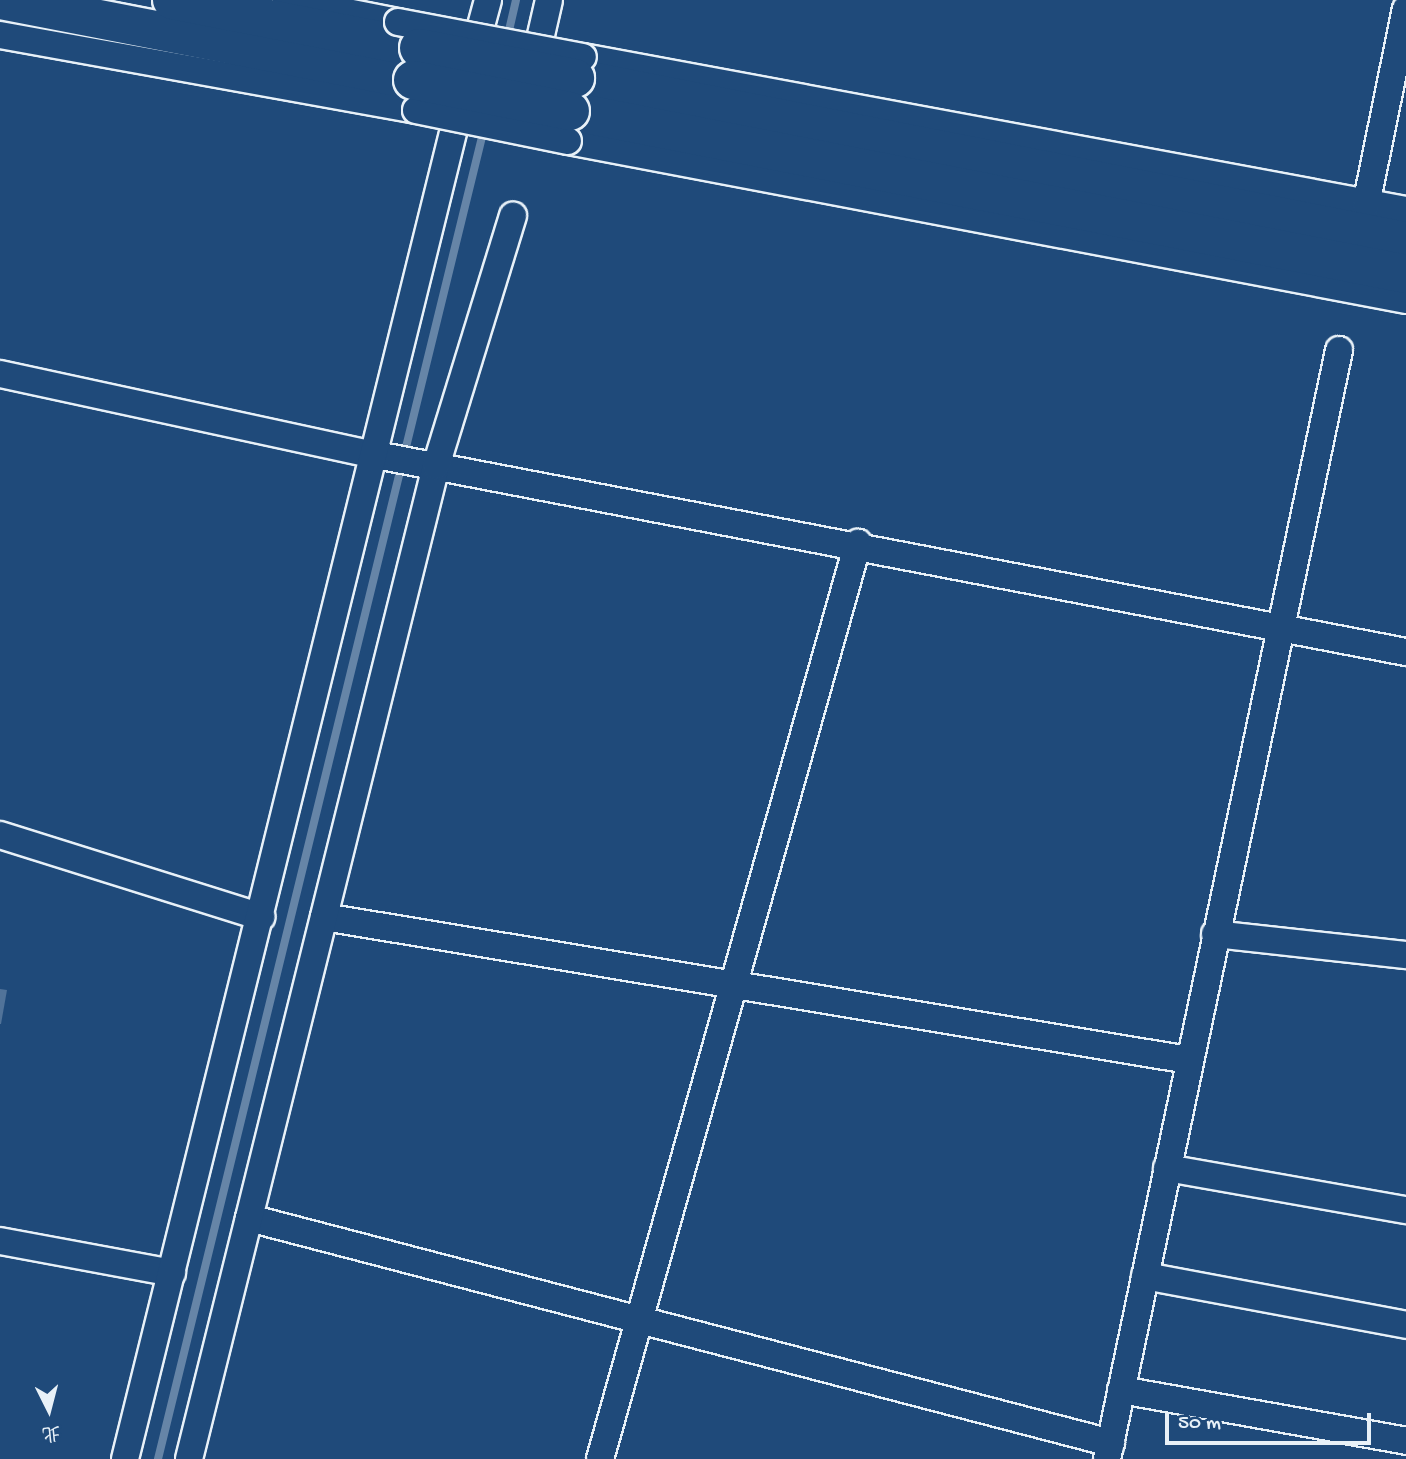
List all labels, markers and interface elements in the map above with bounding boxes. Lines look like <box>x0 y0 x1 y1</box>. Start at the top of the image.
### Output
north arrow <box>14 1375 84 1445</box>
scale bar <box>1168 1400 1374 1444</box>
text: 50 m <box>1178 1412 1221 1437</box>
text: 北 <box>41 1419 62 1444</box>

